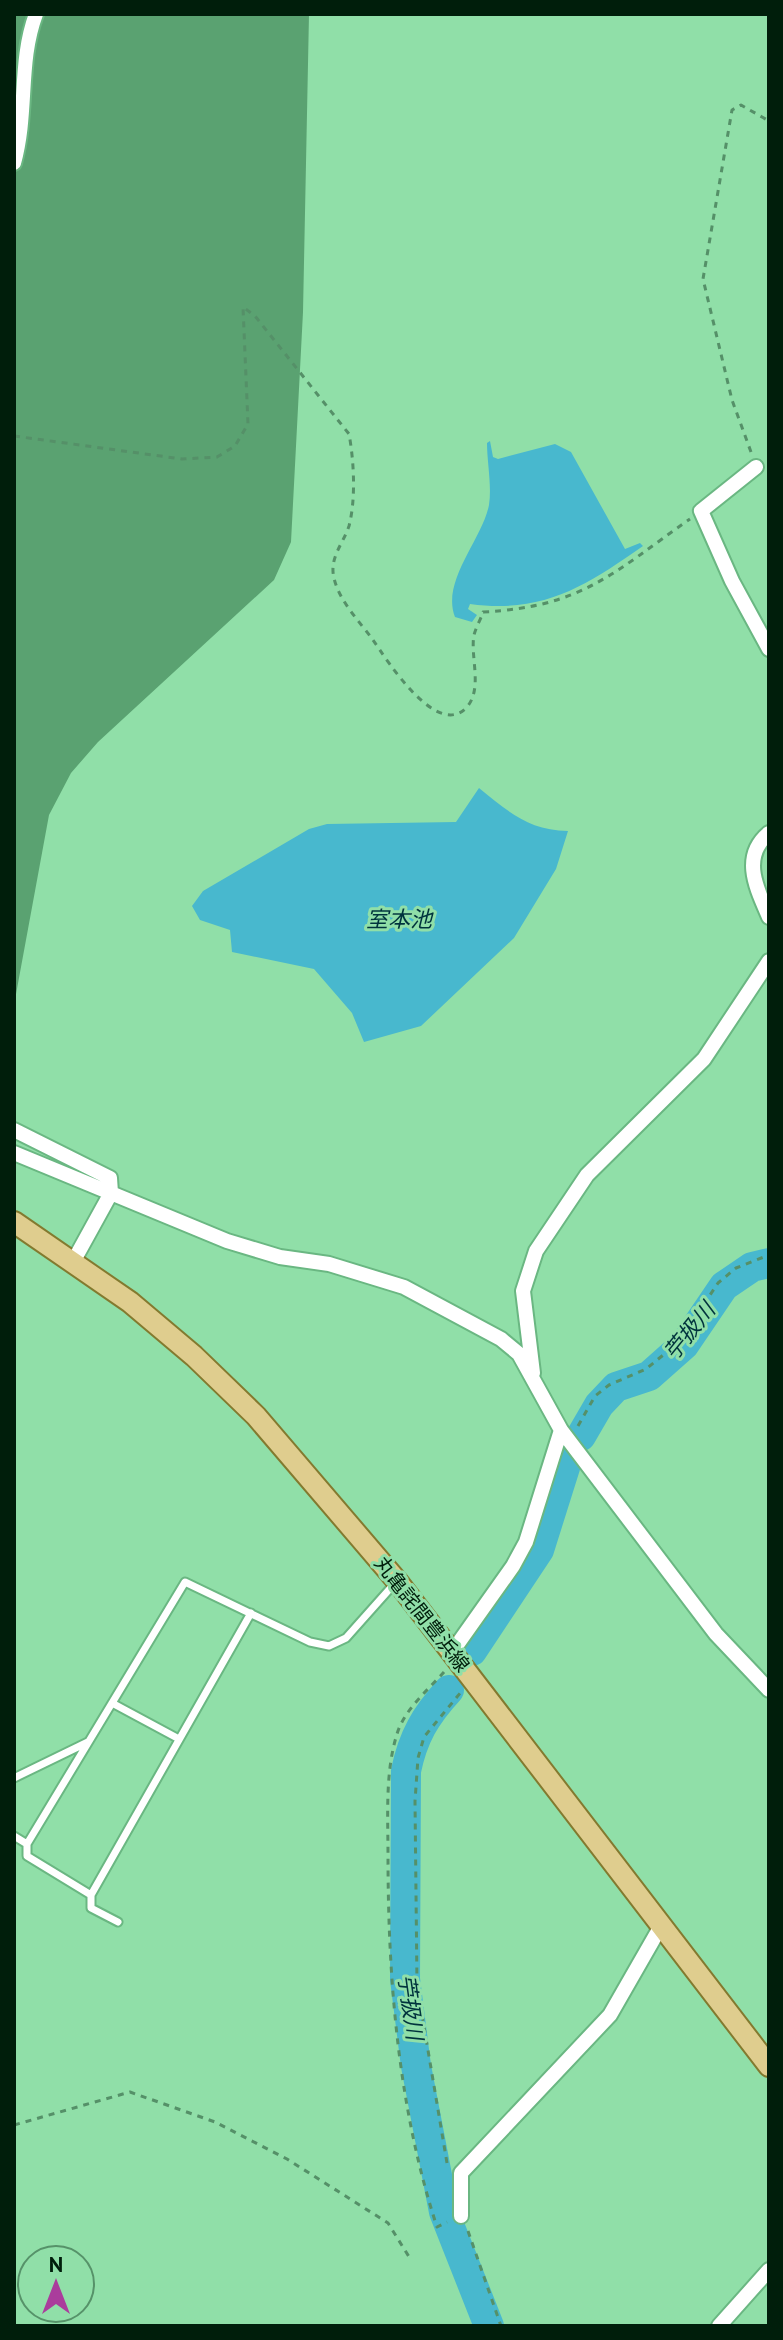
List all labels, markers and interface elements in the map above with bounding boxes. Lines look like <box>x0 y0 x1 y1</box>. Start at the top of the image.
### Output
water label: 室本池 <box>366 905 434 933</box>
water label: 苧扱川 <box>657 1295 722 1365</box>
street label: 丸亀詫間豊浜線 <box>369 1551 475 1677</box>
water label: 苧扱川 <box>393 1972 430 2044</box>
north arrow <box>16 2244 96 2324</box>
text: N <box>49 2250 63 2278</box>

